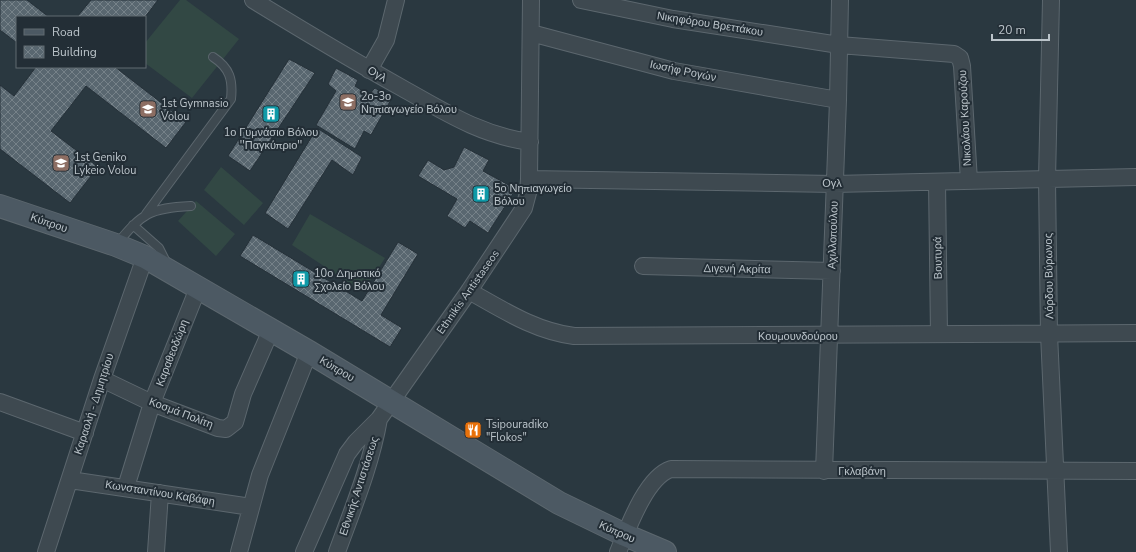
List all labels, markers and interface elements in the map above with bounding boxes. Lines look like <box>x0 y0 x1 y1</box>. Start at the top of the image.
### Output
street label: Νικηφόρου Βρεττάκου <box>656 8 764 40</box>
legend <box>16 16 146 68</box>
scale bar <box>992 16 1049 42</box>
text: 20 m <box>998 22 1026 38</box>
text: Road <box>52 24 80 40</box>
text: Building <box>52 44 97 60</box>
street label: Ιωσήφ Ρογών <box>648 57 718 85</box>
street label: Ογλ <box>365 63 390 86</box>
street label: Νικολάου Καρούζου <box>955 69 975 167</box>
place label: 2ο-3ο Νηπιαγωγείο Βόλου <box>361 89 457 117</box>
school or university icon: 2ο-3ο Νηπιαγωγείο Βόλου <box>338 92 358 112</box>
place label: 1st Gymnasio Volou <box>160 96 229 124</box>
school or university icon: 1st Gymnasio Volou <box>138 99 158 119</box>
building icon: 1ο Γυμνάσιο Βόλου ''Παγκύπριο'' <box>261 104 281 124</box>
place label: 1ο Γυμνάσιο Βόλου ''Παγκύπριο'' <box>224 125 318 153</box>
place label: 1st Geniko Lykeio Volou <box>74 150 136 178</box>
school or university icon: 1st Geniko Lykeio Volou <box>51 153 71 173</box>
street label: Ογλ <box>822 176 842 191</box>
place label: 5ο Νηπιαγωγείο Βόλου <box>494 181 572 209</box>
building icon: 5ο Νηπιαγωγείο Βόλου <box>471 184 491 204</box>
street label: Αχιλλοπούλου <box>824 201 842 269</box>
street label: Κύπρου <box>28 210 70 236</box>
street label: Λόρδου Βύρωνος <box>1041 233 1057 319</box>
street label: Βουτυρά <box>930 236 946 279</box>
street label: Ethnikis Antistaseos <box>433 247 503 337</box>
street label: Διγενή Ακρίτα <box>703 261 771 277</box>
place label: 10ο Δημοτικό Σχολείο Βόλου <box>314 266 385 294</box>
building icon: 10ο Δημοτικό Σχολείο Βόλου <box>291 269 311 289</box>
street label: Καραθεοδώρη <box>152 317 192 389</box>
street label: Κουμουνδούρου <box>758 329 838 344</box>
street label: Καραολή - Δημητρίου <box>71 351 117 457</box>
street label: Κύπρου <box>317 353 357 385</box>
street label: Κοσμά Πολίτη <box>147 394 215 432</box>
place label: Tsipouradiko "Flokos" <box>486 417 548 445</box>
restaurant icon: Tsipouradiko "Flokos" <box>463 420 483 440</box>
street label: Εθνικής Αντιστάσεως <box>336 434 382 538</box>
street label: Γκλαβάνη <box>838 464 886 479</box>
street label: Κωνσταντίνου Καβάφη <box>104 477 216 509</box>
street label: Κύπρου <box>596 517 638 547</box>

